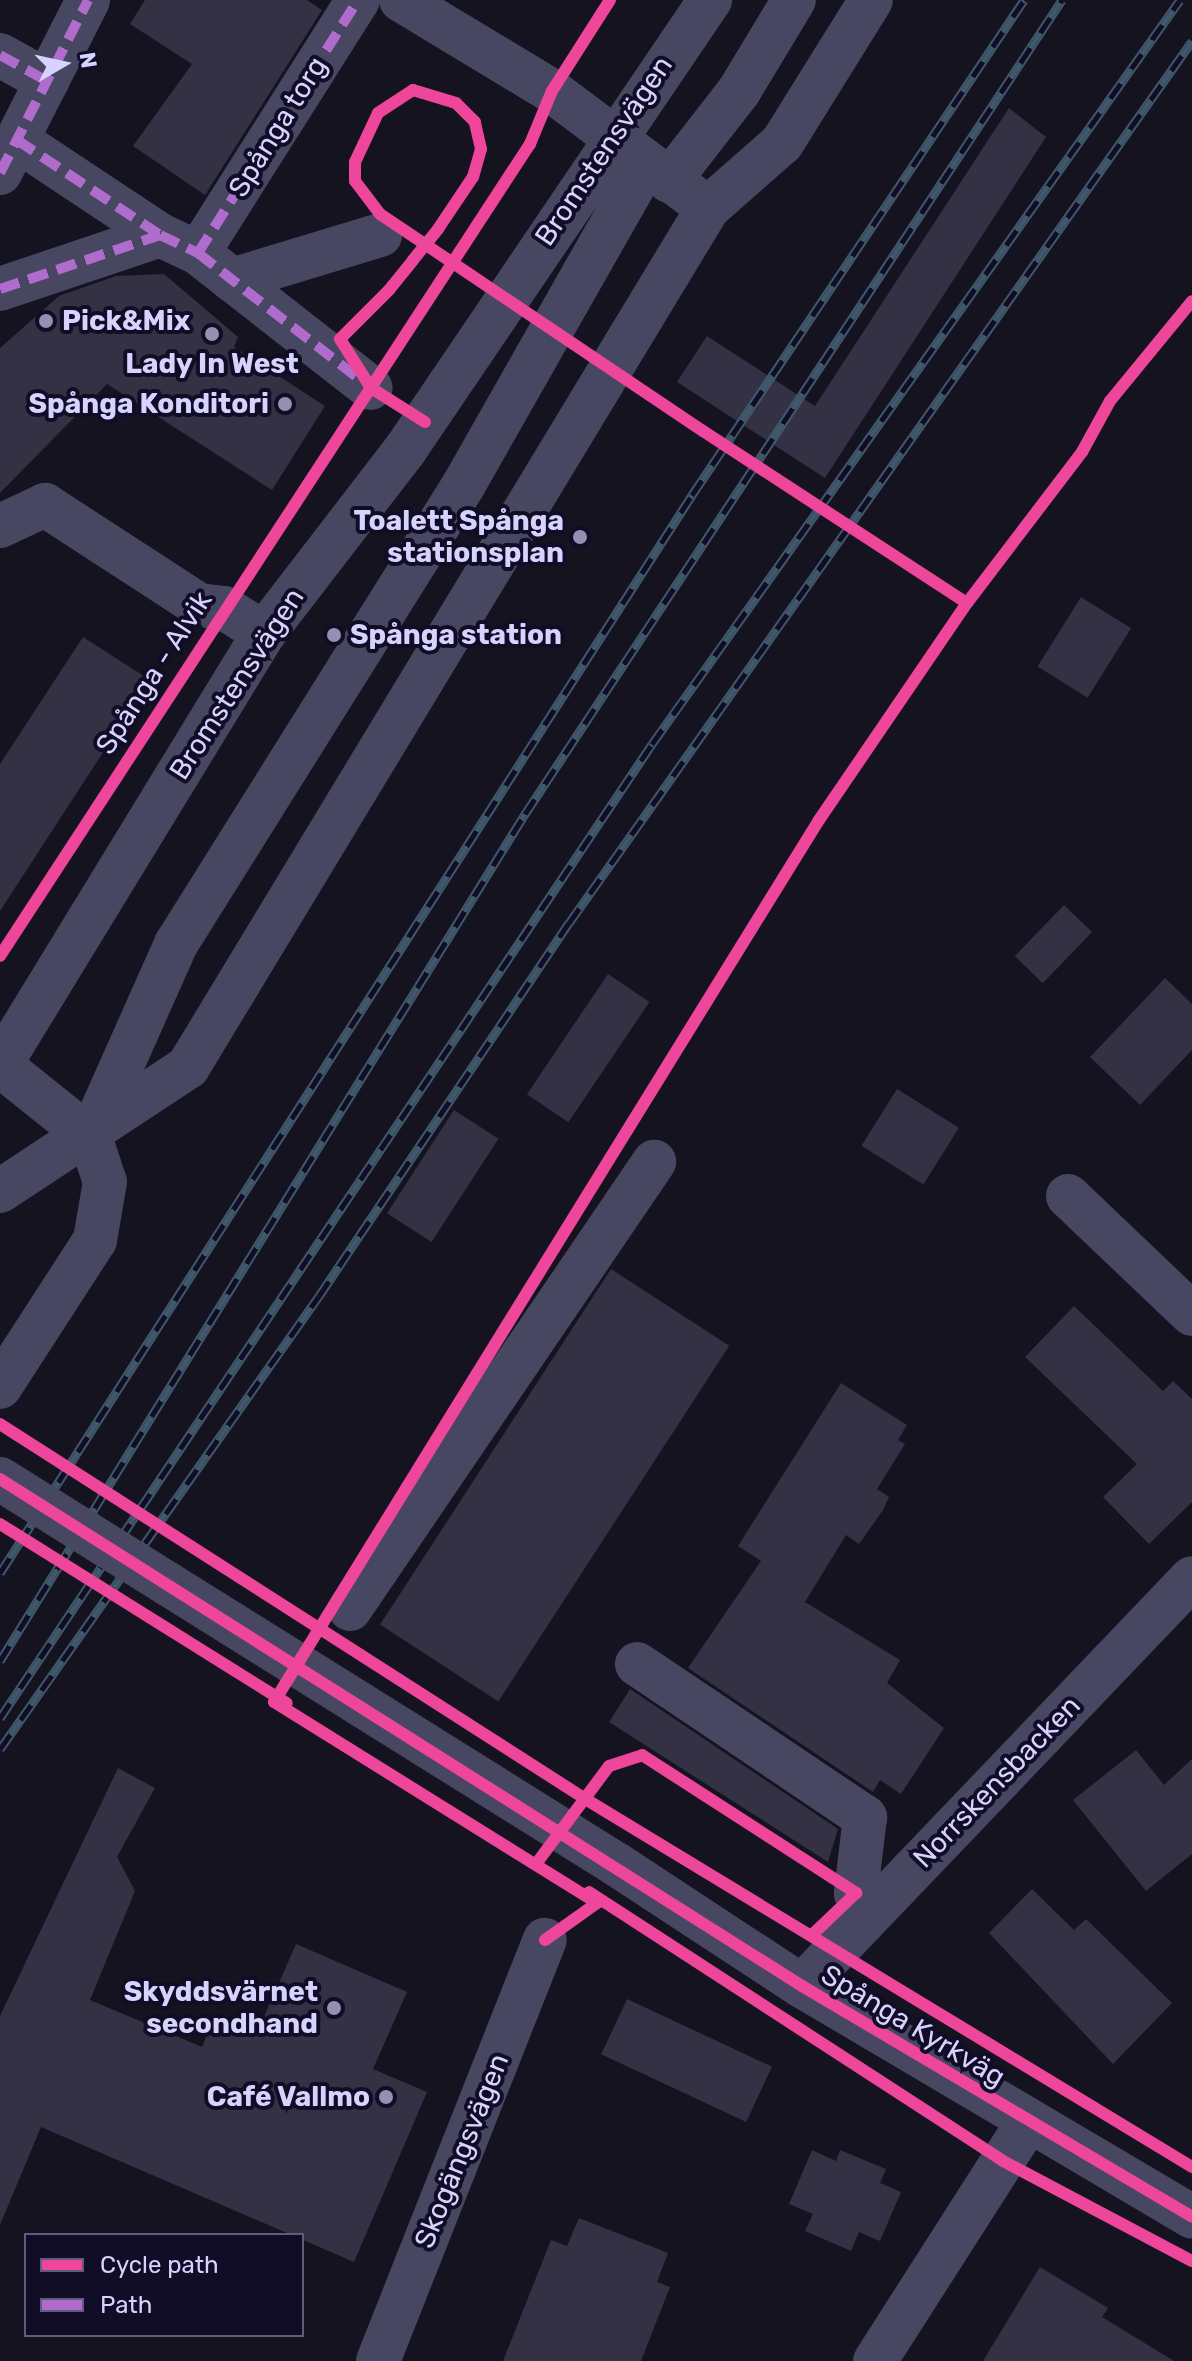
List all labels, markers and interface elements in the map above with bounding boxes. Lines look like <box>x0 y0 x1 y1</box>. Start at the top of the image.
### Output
north arrow <box>24 24 104 104</box>
text: N <box>74 50 103 70</box>
street label: Spånga torg <box>221 50 335 204</box>
street label: Bromstensvägen <box>528 50 680 252</box>
place label: Pick&Mix <box>62 304 190 338</box>
marker: Pick&Mix <box>37 312 55 330</box>
marker: Lady In West <box>203 325 221 343</box>
place label: Lady In West <box>125 347 299 381</box>
place label: Spånga Konditori <box>29 387 269 421</box>
marker: Spånga Konditori <box>276 395 294 413</box>
place label: Toalett Spånga stationsplan <box>353 504 564 570</box>
marker: Toalett Spånga stationsplan <box>571 528 589 546</box>
street label: Bromstensvägen <box>163 582 311 786</box>
street label: Spånga - Alvik <box>89 585 219 761</box>
place label: Spånga station <box>350 618 562 652</box>
marker: Spånga station <box>325 626 343 644</box>
street label: Norrskensbacken <box>906 1689 1088 1875</box>
street label: Spånga Kyrkväg <box>815 1958 1011 2094</box>
place label: Skyddsvärnet secondhand <box>124 1975 318 2041</box>
marker: Skyddsvärnet secondhand <box>325 1999 343 2017</box>
street label: Skogängsvägen <box>408 2049 516 2253</box>
place label: Café Vallmo <box>206 2080 370 2114</box>
marker: Café Vallmo <box>377 2088 395 2106</box>
legend <box>24 2233 304 2337</box>
text: Cycle path <box>100 2251 219 2279</box>
text: Path <box>100 2291 152 2319</box>

